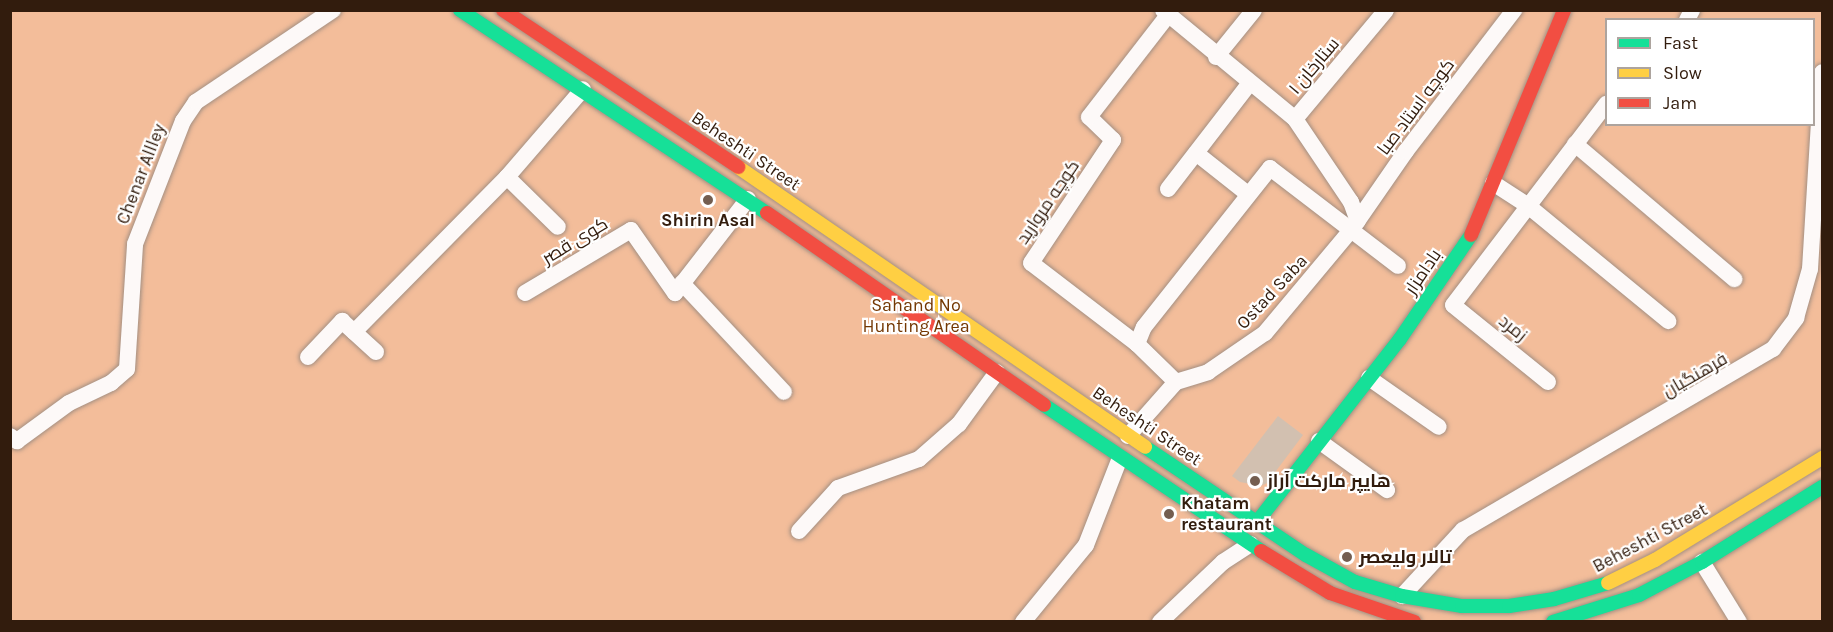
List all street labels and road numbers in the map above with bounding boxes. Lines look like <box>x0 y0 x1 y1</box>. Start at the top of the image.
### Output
street label: ستارخان ۱ <box>1284 33 1344 99</box>
street label: کوچه استاد صبا <box>1373 55 1459 159</box>
street label: Beheshti Street <box>687 107 805 195</box>
street label: Chenar Allley <box>112 121 170 227</box>
street label: کوچه مروارید <box>1012 156 1084 248</box>
street label: کوی قصر <box>538 213 612 269</box>
street label: بادامزار <box>1400 245 1446 299</box>
street label: Ostad Saba <box>1232 250 1312 334</box>
street label: زمرد <box>1494 310 1532 346</box>
street label: فرهنگیان <box>1659 348 1731 402</box>
street label: Beheshti Street <box>1088 382 1206 470</box>
street label: Beheshti Street <box>1589 499 1711 577</box>

